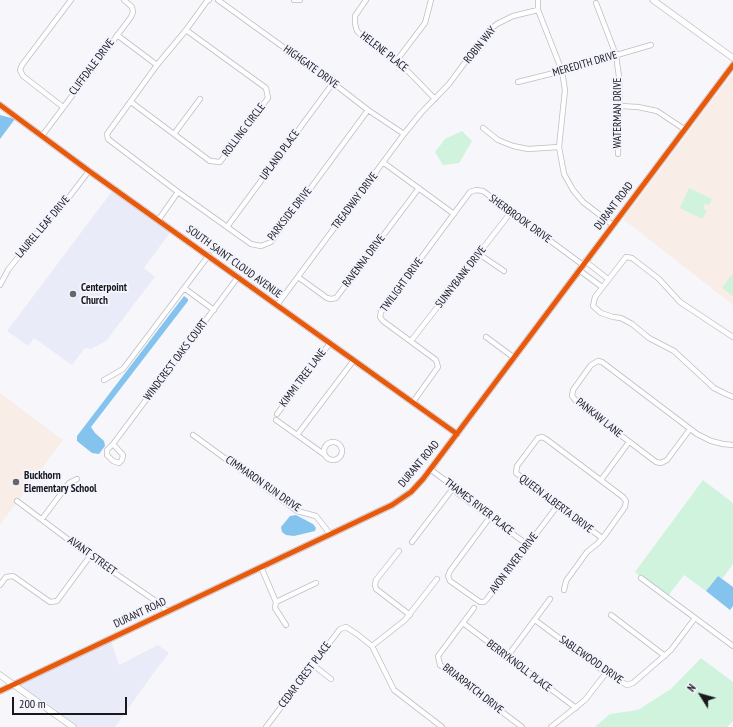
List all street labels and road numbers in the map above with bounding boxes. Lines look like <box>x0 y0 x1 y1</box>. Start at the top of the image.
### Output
street label: ROBIN WAY <box>461 24 499 66</box>
street label: HELENE PLACE <box>357 29 411 75</box>
street label: CLIFFDALE DRIVE <box>67 36 117 98</box>
street label: HIGHGATE DRIVE <box>281 43 341 91</box>
street label: MEREDITH DRIVE <box>551 48 619 80</box>
street label: WATERMAN DRIVE <box>611 78 625 148</box>
street label: ROLLING CIRCLE <box>220 101 268 159</box>
street label: UPLAND PLACE <box>257 127 303 183</box>
street label: TREADWAY DRIVE <box>329 170 381 232</box>
street label: DURANT ROAD <box>592 179 636 233</box>
street label: PARKSIDE DRIVE <box>265 185 315 243</box>
street label: SHERBROOK DRIVE <box>486 192 554 246</box>
street label: LAUREL LEAF DRIVE <box>13 193 73 261</box>
street label: SOUTH SAINT CLOUD AVENUE <box>184 223 284 301</box>
street label: RAVENNA DRIVE <box>340 232 388 290</box>
street label: SUNNYBANK DRIVE <box>433 243 489 311</box>
street label: TWILIGHT DRIVE <box>378 255 426 315</box>
street label: WINDCREST OAKS COURT <box>141 317 211 403</box>
street label: KIMMI TREE LANE <box>277 346 329 410</box>
street label: PANKAW LANE <box>573 395 625 441</box>
street label: DURANT ROAD <box>396 438 442 490</box>
street label: CIMMARON RUN DRIVE <box>223 453 303 515</box>
street label: QUEEN ALBERTA DRIVE <box>516 472 596 536</box>
street label: THAMES RIVER PLACE <box>442 476 516 538</box>
street label: AVON RIVER DRIVE <box>487 530 541 596</box>
street label: AVANT STREET <box>65 534 119 578</box>
street label: DURANT ROAD <box>112 595 168 631</box>
street label: SABLEWOOD DRIVE <box>556 633 626 687</box>
street label: BERRYKNOLL PLACE <box>484 637 554 695</box>
street label: CEDAR CREST PLACE <box>276 639 334 711</box>
street label: BRIARPATCH DRIVE <box>440 661 506 717</box>

